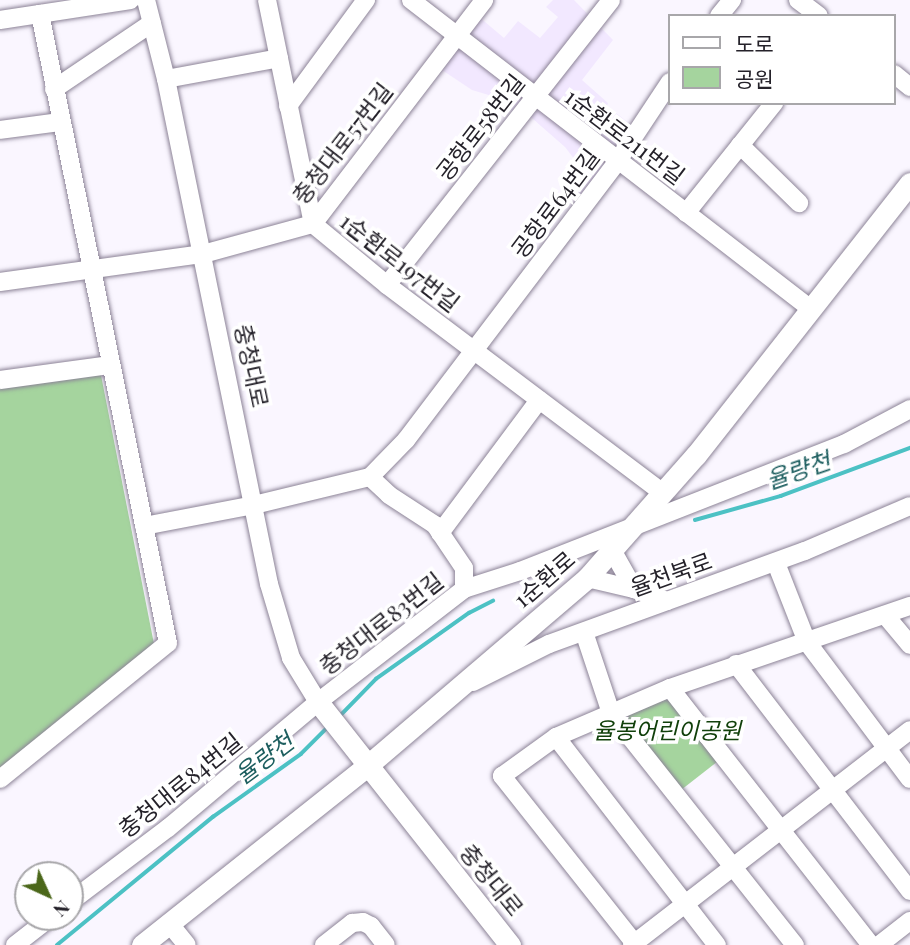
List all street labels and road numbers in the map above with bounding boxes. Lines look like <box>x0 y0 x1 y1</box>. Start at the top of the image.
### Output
street label: 공항로58번길 <box>430 68 530 186</box>
street label: 충청대로57번길 <box>286 77 398 209</box>
street label: 1순환로211번길 <box>560 82 690 190</box>
street label: 공항로64번길 <box>505 143 605 263</box>
street label: 1순환로197번길 <box>335 207 465 317</box>
street label: 충청대로 <box>230 322 274 410</box>
street label: 1순환로 <box>508 545 580 613</box>
street label: 율천북로 <box>627 547 715 601</box>
street label: 충청대로83번길 <box>314 566 448 680</box>
street label: 충청대로84번길 <box>113 727 247 843</box>
street label: 충청대로 <box>455 838 529 922</box>

